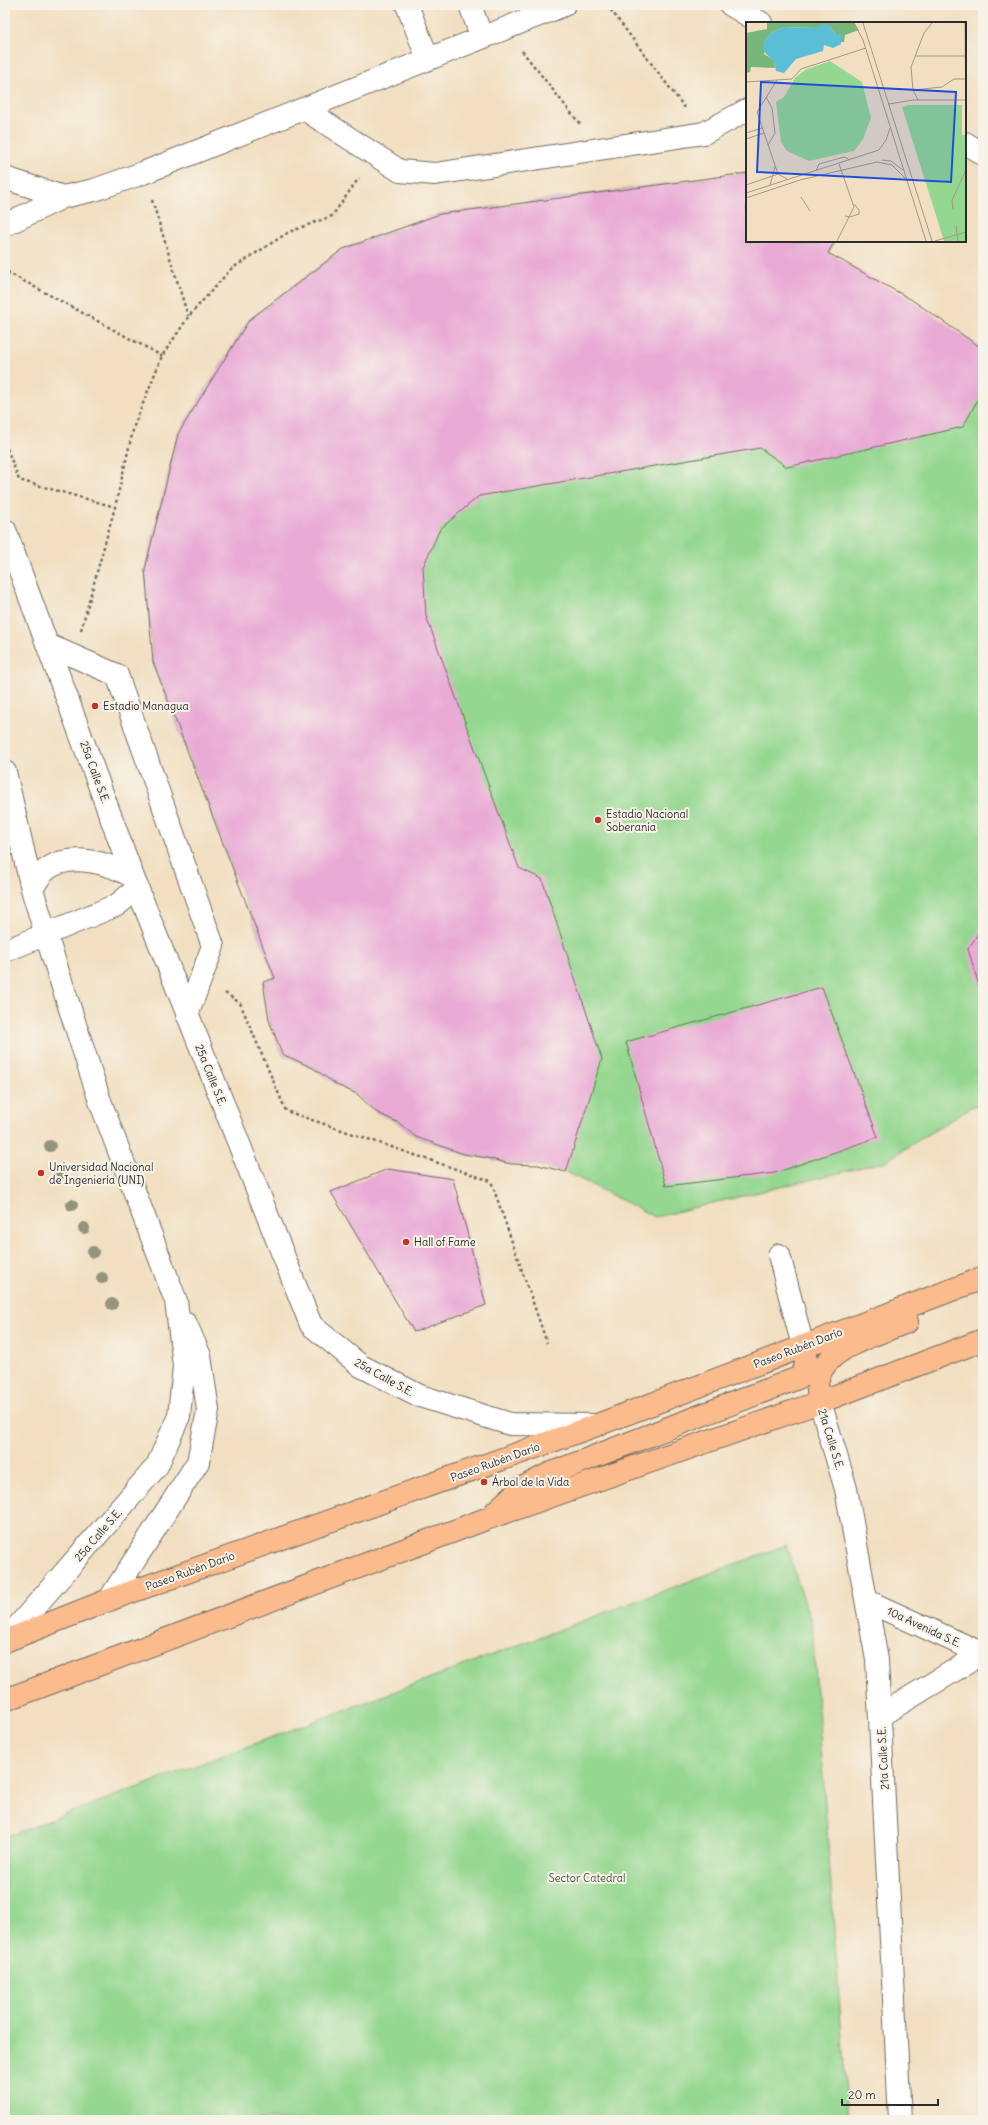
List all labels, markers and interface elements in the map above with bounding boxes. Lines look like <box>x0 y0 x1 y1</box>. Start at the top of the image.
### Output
inset map <box>746 22 966 242</box>
place label: Estadio Managua <box>103 699 189 713</box>
marker: Estadio Managua <box>90 701 100 711</box>
street label: 25a Calle S.E. <box>77 739 113 805</box>
place label: Estadio Nacional Soberanía <box>606 807 688 834</box>
marker: Estadio Nacional Soberanía <box>593 815 603 825</box>
street label: 25a Calle S.E. <box>192 1042 230 1108</box>
place label: Universidad Nacional de Ingeniería (UNI) <box>49 1160 153 1187</box>
marker: Universidad Nacional de Ingeniería (UNI) <box>36 1168 46 1178</box>
place label: Hall of Fame <box>414 1235 476 1249</box>
marker: Hall of Fame <box>401 1237 411 1247</box>
street label: Paseo Rubén Darío <box>752 1325 844 1371</box>
street label: 25a Calle S.E. <box>352 1355 416 1399</box>
street label: 21a Calle S.E. <box>815 1407 847 1471</box>
street label: Paseo Rubén Darío <box>448 1439 542 1485</box>
place label: Árbol de la Vida <box>492 1474 569 1489</box>
marker: Árbol de la Vida <box>479 1477 489 1487</box>
street label: 25a Calle S.E. <box>71 1506 125 1564</box>
street label: Paseo Rubén Darío <box>143 1548 237 1594</box>
street label: 10a Avenida S.E. <box>885 1604 963 1650</box>
street label: 21a Calle S.E. <box>874 1726 892 1790</box>
park label: Sector Catedral <box>548 1871 626 1885</box>
scale bar <box>842 2081 938 2107</box>
text: 20 m <box>848 2087 876 2102</box>

